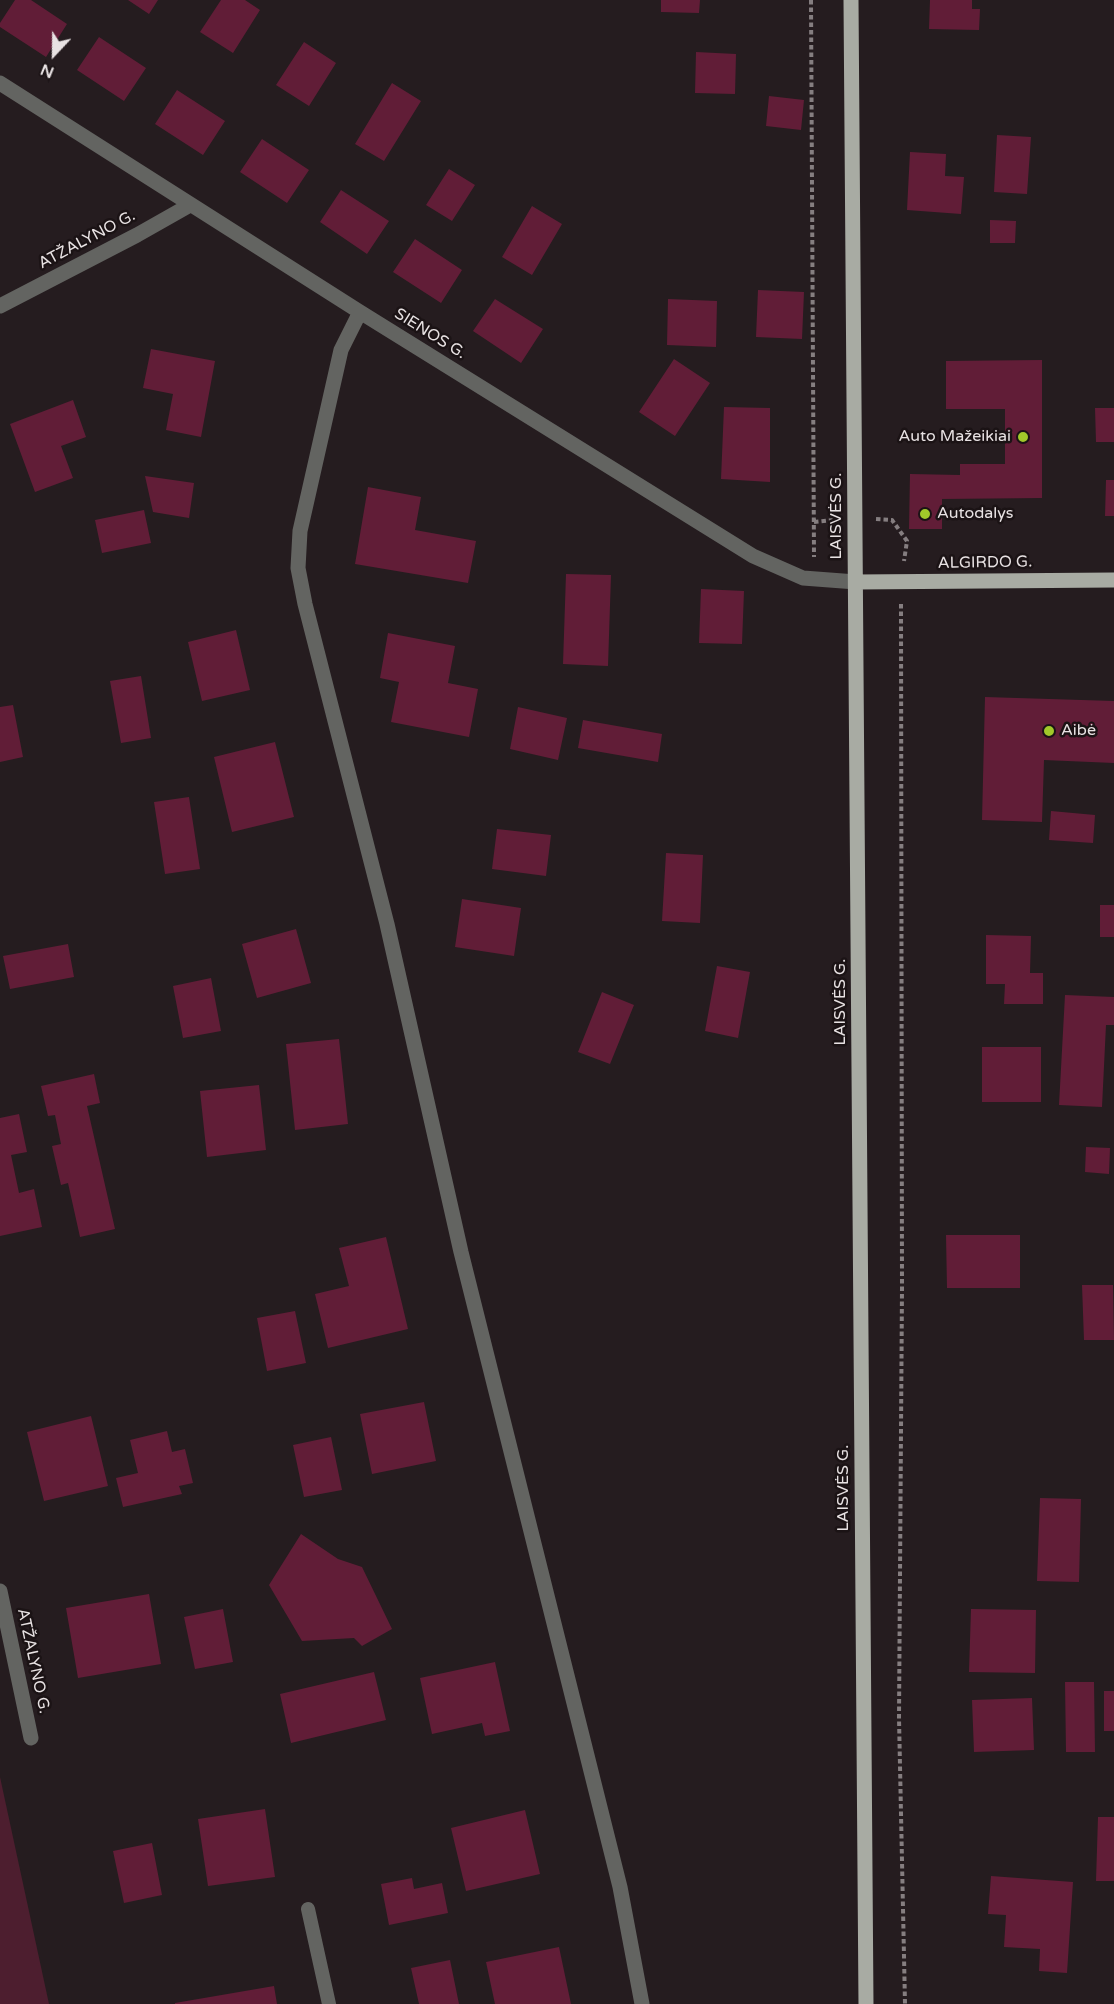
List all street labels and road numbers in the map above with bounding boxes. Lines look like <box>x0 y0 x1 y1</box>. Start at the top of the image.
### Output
street label: ATŽALYNO G. <box>35 206 139 274</box>
street label: SIENOS G. <box>391 304 469 364</box>
street label: LAISVĖS G. <box>827 473 847 559</box>
street label: ALGIRDO G. <box>938 553 1032 573</box>
street label: LAISVĖS G. <box>831 959 851 1045</box>
street label: LAISVĖS G. <box>834 1445 854 1531</box>
street label: ATŽALYNO G. <box>12 1607 54 1715</box>

